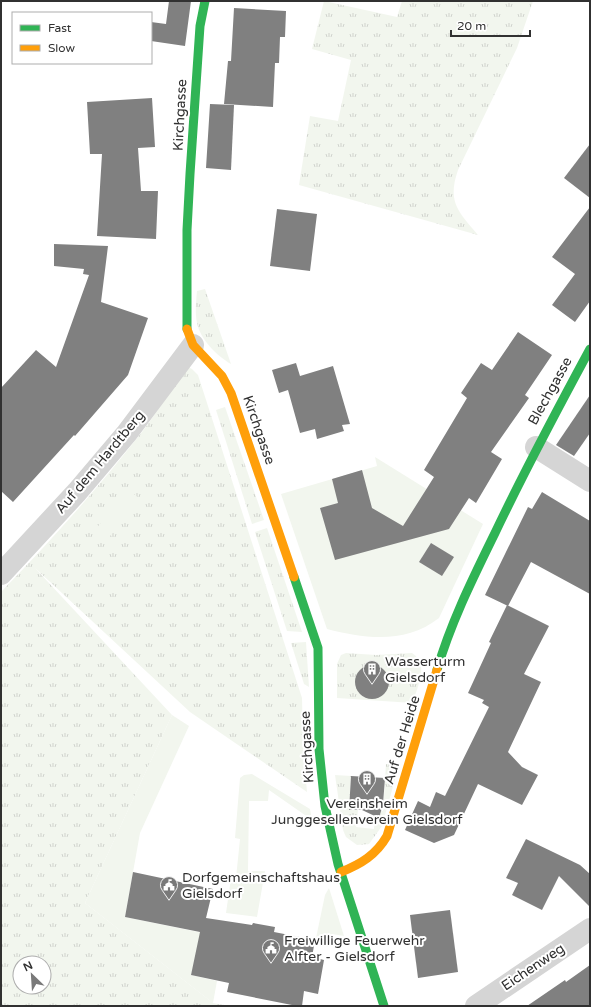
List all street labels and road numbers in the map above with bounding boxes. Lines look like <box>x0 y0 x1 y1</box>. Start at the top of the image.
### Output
street label: Kirchgasse <box>170 78 190 151</box>
street label: Blechgasse <box>524 354 576 428</box>
street label: Kirchgasse <box>239 393 279 467</box>
street label: Auf dem Hardtberg <box>52 407 148 517</box>
street label: Auf der Heide <box>380 693 424 787</box>
street label: Kirchgasse <box>297 710 317 783</box>
street label: Eichenweg <box>498 940 568 994</box>

